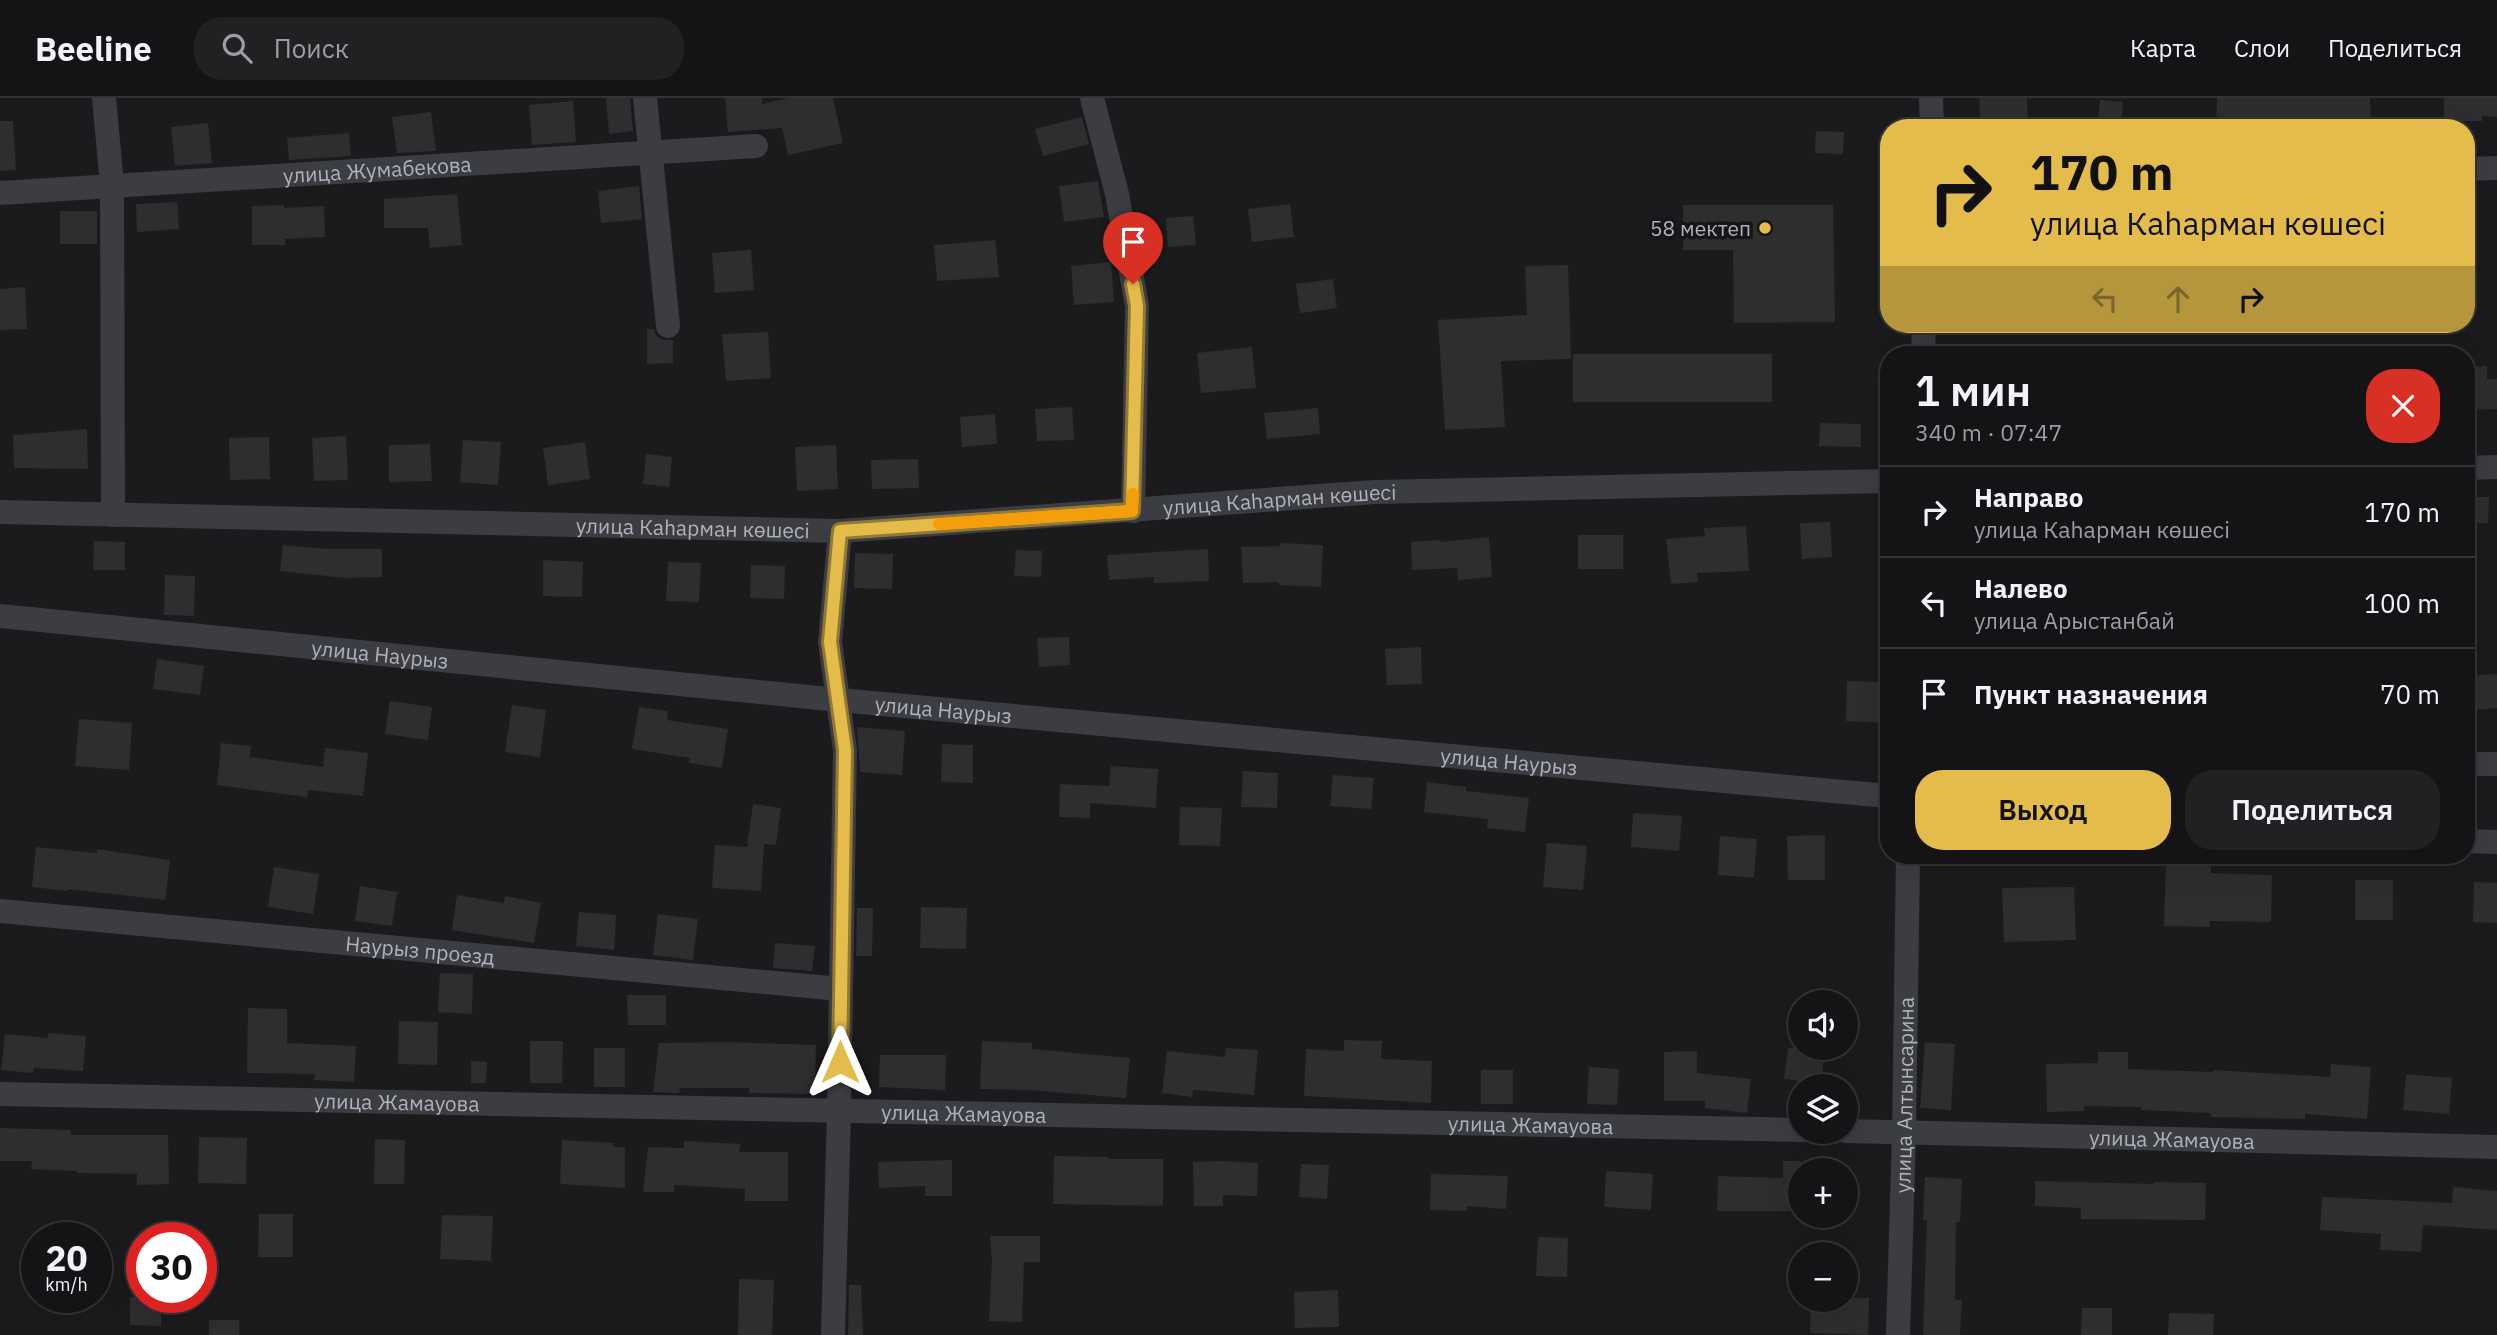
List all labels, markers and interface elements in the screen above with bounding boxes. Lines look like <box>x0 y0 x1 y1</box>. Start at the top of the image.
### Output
search box <box>194 17 684 80</box>
text: Beeline <box>35 27 152 70</box>
icon: search <box>218 29 256 67</box>
text: Поиск <box>274 31 349 65</box>
text: Карта <box>2130 32 2196 64</box>
text: Слои <box>2234 32 2290 64</box>
text: Поделиться <box>2328 32 2462 64</box>
text: 170 m <box>2030 140 2174 203</box>
icon: right <box>1915 147 2006 238</box>
street label: улица Жумабекова <box>282 150 472 189</box>
text: улица Каһарман көшесі <box>2030 202 2386 244</box>
pin <box>1103 212 1163 284</box>
place label: 58 мектеп <box>1650 214 1751 242</box>
marker: 58 мектеп <box>1757 220 1773 236</box>
icon: arrive <box>1114 223 1152 261</box>
icon: left <box>2086 280 2124 318</box>
icon: ahead <box>2159 280 2197 318</box>
icon: right <box>2232 280 2270 318</box>
text: 1 мин <box>1915 363 2031 418</box>
button: close <box>2366 369 2440 443</box>
text: 340 m · 07:47 <box>1915 417 2062 447</box>
street label: улица Каһарман көшесі <box>1162 478 1397 521</box>
text: Направо <box>1974 480 2083 514</box>
icon: right <box>1915 493 1953 531</box>
text: 170 m <box>2364 495 2440 529</box>
street label: улица Каһарман көшесі <box>576 511 810 544</box>
text: улица Каһарман көшесі <box>1974 514 2230 544</box>
text: Налево <box>1974 571 2068 605</box>
icon: left <box>1915 584 1953 622</box>
text: 100 m <box>2364 586 2440 620</box>
text: улица Арыстанбай <box>1974 605 2175 635</box>
street label: улица Наурыз <box>310 633 450 675</box>
icon: arrive <box>1915 675 1953 713</box>
text: Пункт назначения <box>1974 677 2208 711</box>
text: 70 m <box>2380 677 2440 711</box>
street label: улица Наурыз <box>874 689 1013 730</box>
street label: улица Наурыз <box>1439 741 1579 782</box>
button: Выход <box>1915 770 2171 850</box>
button: Поделиться <box>2185 770 2440 850</box>
street label: Наурыз проезд <box>344 929 496 971</box>
map controls <box>1788 990 1858 1312</box>
button: sound <box>1788 990 1858 1060</box>
street label: улица Алтынсарина <box>1888 997 1920 1194</box>
position arrow <box>803 1025 877 1099</box>
button: layers <box>1788 1074 1858 1144</box>
street label: улица Жамауова <box>314 1086 480 1118</box>
street label: улица Жамауова <box>881 1098 1047 1129</box>
street label: улица Жамауова <box>1448 1109 1614 1140</box>
street label: улица Жамауова <box>2089 1123 2255 1155</box>
button: + <box>1788 1158 1858 1228</box>
speed limit sign: 30 <box>126 1222 217 1313</box>
text: 20 <box>45 1235 88 1281</box>
button: − <box>1788 1242 1858 1312</box>
text: km/h <box>45 1273 88 1296</box>

